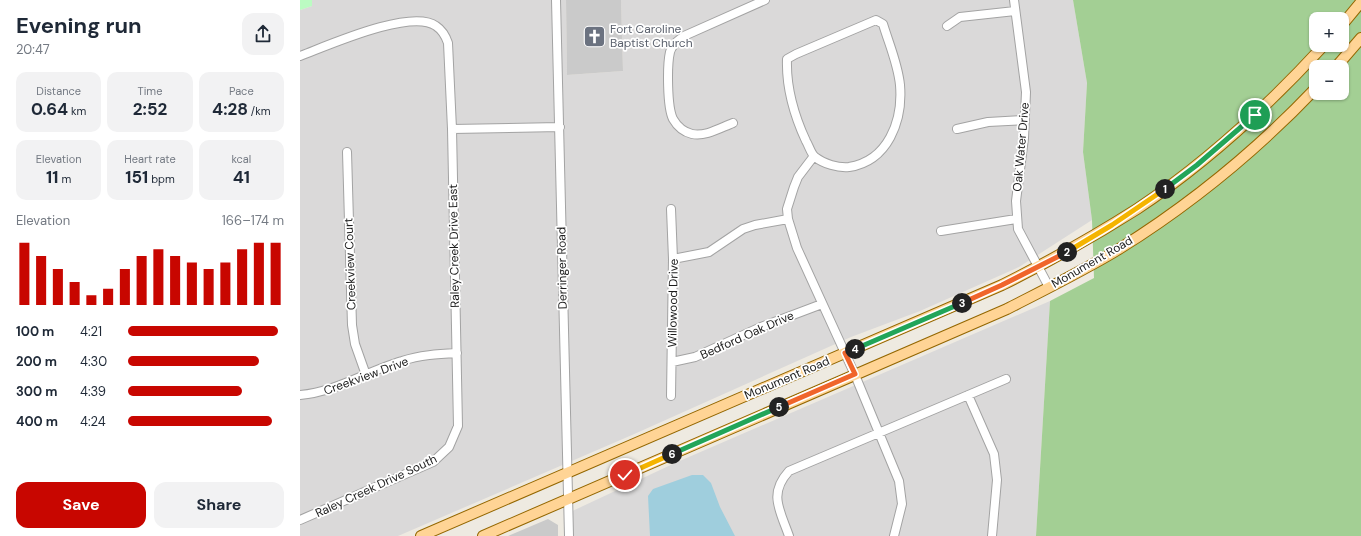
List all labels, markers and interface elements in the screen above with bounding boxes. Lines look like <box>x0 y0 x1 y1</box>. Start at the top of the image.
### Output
text: Evening run <box>16 11 142 40</box>
map controls <box>1309 12 1349 100</box>
button: + <box>1309 12 1349 52</box>
button: share <box>242 13 284 55</box>
place label: Fort Caroline Baptist Church <box>610 21 693 51</box>
church icon: Fort Caroline Baptist Church <box>581 23 607 49</box>
text: 20:47 <box>16 41 50 58</box>
button: − <box>1309 60 1349 100</box>
text: Distance <box>36 84 81 98</box>
text: Time <box>138 84 162 98</box>
text: Pace <box>229 84 254 98</box>
text: 0.64 <box>31 98 68 120</box>
text: 2:52 <box>133 98 167 120</box>
text: 4:28 <box>212 98 248 120</box>
pin <box>1238 98 1272 132</box>
street label: Oak Water Drive <box>1009 101 1033 192</box>
text: km <box>68 104 86 118</box>
text: /km <box>248 104 271 118</box>
icon: arrive <box>1244 104 1266 126</box>
text: Elevation <box>36 152 82 166</box>
text: Heart rate <box>124 152 176 166</box>
text: kcal <box>231 152 251 166</box>
text: 11 <box>46 166 58 188</box>
text: 151 <box>125 166 148 188</box>
text: 41 <box>233 166 250 188</box>
text: m <box>58 172 71 186</box>
text: bpm <box>148 172 175 186</box>
pin: 1 <box>1155 179 1175 199</box>
text: 1 <box>1163 182 1167 196</box>
street label: Raley Creek Drive East <box>445 184 463 308</box>
text: Elevation <box>16 212 70 229</box>
text: 166–174 m <box>222 212 284 229</box>
street label: Creekview Court <box>340 217 360 310</box>
street label: Derringer Road <box>553 227 571 309</box>
street label: Monument Road <box>1049 232 1135 292</box>
pin: 2 <box>1057 242 1077 262</box>
text: 2 <box>1064 245 1070 259</box>
street label: Willowood Drive <box>664 258 682 348</box>
pin: 3 <box>952 293 972 313</box>
text: 3 <box>959 296 965 310</box>
street label: Bedford Oak Drive <box>698 307 797 363</box>
text: 100 m <box>16 323 54 340</box>
text: 4:21 <box>80 323 102 340</box>
pin: 4 <box>845 339 865 359</box>
text: 4 <box>851 342 859 356</box>
text: 200 m <box>16 353 57 370</box>
text: 4:30 <box>80 353 107 370</box>
street label: Creekview Drive <box>321 353 411 399</box>
street label: Monument Road <box>742 353 832 403</box>
text: 300 m <box>16 383 57 400</box>
text: 4:39 <box>80 383 106 400</box>
pin: 5 <box>769 397 789 417</box>
text: 5 <box>776 400 782 414</box>
text: 400 m <box>16 413 58 430</box>
text: 4:24 <box>80 413 106 430</box>
pin: 6 <box>662 444 682 464</box>
text: 6 <box>669 447 675 461</box>
street label: Raley Creek Drive South <box>313 451 439 521</box>
pin <box>608 458 642 492</box>
icon: check <box>614 464 636 486</box>
button: Save <box>16 482 146 528</box>
button: Share <box>154 482 284 528</box>

